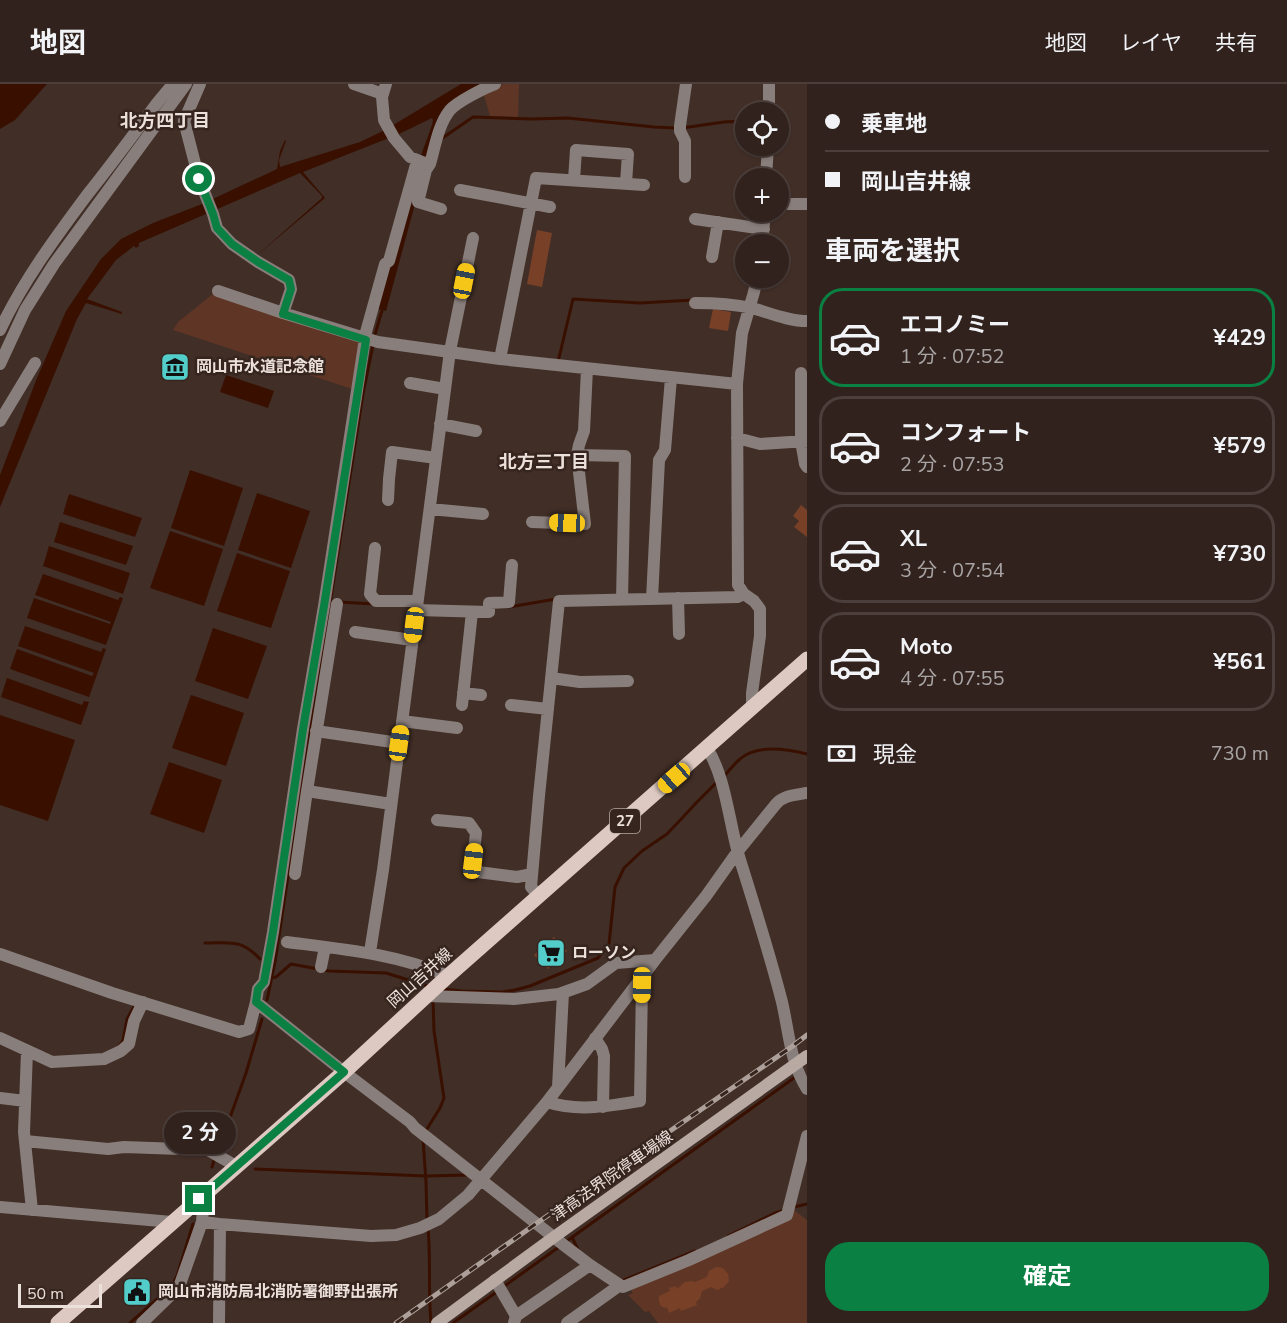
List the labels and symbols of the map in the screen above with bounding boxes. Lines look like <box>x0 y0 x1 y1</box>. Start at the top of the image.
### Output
district label: 北方四丁目 <box>120 109 210 133</box>
route start <box>185 165 212 192</box>
car <box>452 262 476 300</box>
museum icon: 岡山市水道記念館 <box>159 351 191 383</box>
place label: 岡山市水道記念館 <box>196 356 324 378</box>
district label: 北方三丁目 <box>499 450 589 474</box>
car <box>549 513 585 533</box>
car <box>403 606 425 644</box>
car <box>388 724 410 762</box>
car <box>655 759 693 797</box>
road number: 27 <box>610 809 640 833</box>
car <box>462 842 484 880</box>
supermarket icon: ローソン <box>535 937 567 969</box>
place label: ローソン <box>572 942 636 964</box>
street label: 岡山吉井線 <box>383 943 457 1013</box>
car <box>633 967 651 1003</box>
callout: 2 分 <box>163 1112 235 1154</box>
street label: 津高法界院停車場線 <box>547 1126 677 1226</box>
route end <box>185 1185 212 1212</box>
public building icon: 岡山市消防局北消防署御野出張所 <box>121 1276 153 1308</box>
scale bar <box>18 1281 102 1308</box>
place label: 岡山市消防局北消防署御野出張所 <box>158 1281 398 1303</box>

